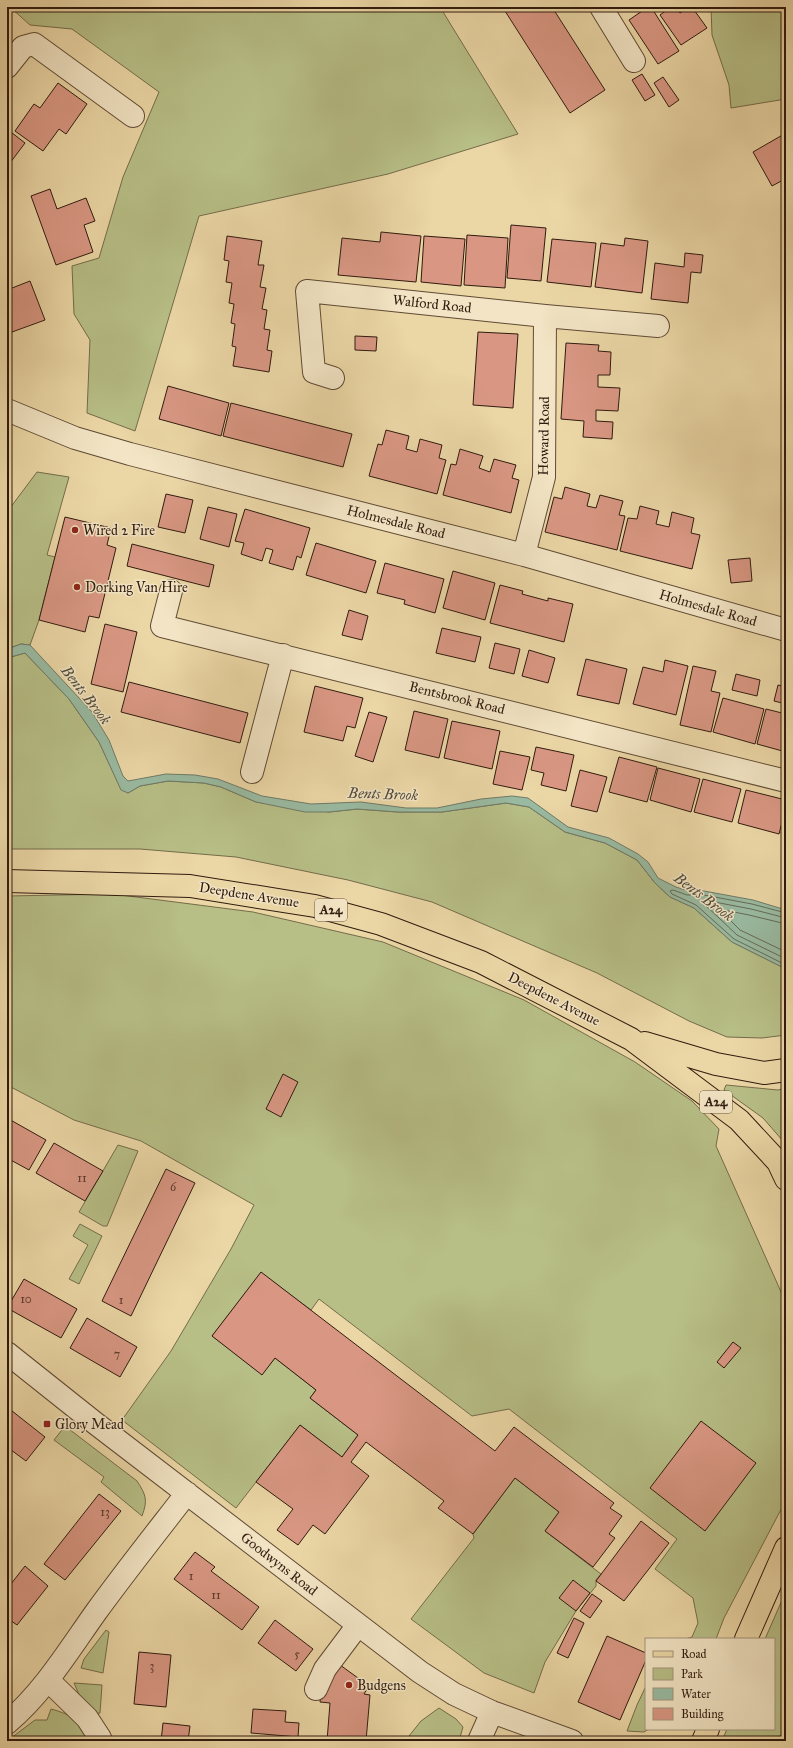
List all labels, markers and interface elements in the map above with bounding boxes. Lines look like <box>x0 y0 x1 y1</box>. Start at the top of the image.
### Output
street label: Walford Road <box>392 291 472 317</box>
street label: Howard Road <box>535 396 553 476</box>
street label: Holmesdale Road <box>345 502 447 542</box>
place label: Wired 2 Fire <box>83 522 155 539</box>
marker: Wired 2 Fire <box>70 525 80 535</box>
place label: Dorking Van Hire <box>85 579 188 596</box>
marker: Dorking Van Hire <box>72 582 82 592</box>
street label: Holmesdale Road <box>657 586 759 630</box>
water label: Bents Brook <box>57 661 115 728</box>
street label: Bentsbrook Road <box>407 678 507 718</box>
water label: Bents Brook <box>347 784 419 804</box>
water label: Bents Brook <box>670 868 738 925</box>
street label: Deepdene Avenue <box>198 879 300 911</box>
road number: A24 <box>315 899 347 921</box>
street label: Deepdene Avenue <box>505 968 603 1030</box>
road number: A24 <box>700 1091 732 1113</box>
house number: 11 <box>77 1171 87 1185</box>
house number: 6 <box>170 1180 177 1194</box>
house number: 10 <box>20 1292 32 1306</box>
house number: 1 <box>119 1293 124 1307</box>
house number: 7 <box>114 1347 120 1361</box>
place label: Glory Mead <box>55 1416 124 1433</box>
marker: Glory Mead <box>42 1419 52 1429</box>
house number: 13 <box>100 1505 110 1519</box>
street label: Goodwyns Road <box>237 1529 321 1599</box>
house number: 1 <box>189 1569 194 1583</box>
house number: 11 <box>211 1588 221 1602</box>
legend <box>645 1638 775 1730</box>
house number: 5 <box>294 1647 300 1661</box>
text: Road <box>681 1647 707 1661</box>
house number: 3 <box>150 1659 155 1673</box>
text: Park <box>681 1667 703 1681</box>
place label: Budgens <box>357 1677 406 1694</box>
marker: Budgens <box>344 1680 354 1690</box>
text: Water <box>681 1687 711 1701</box>
text: Building <box>681 1707 724 1722</box>

